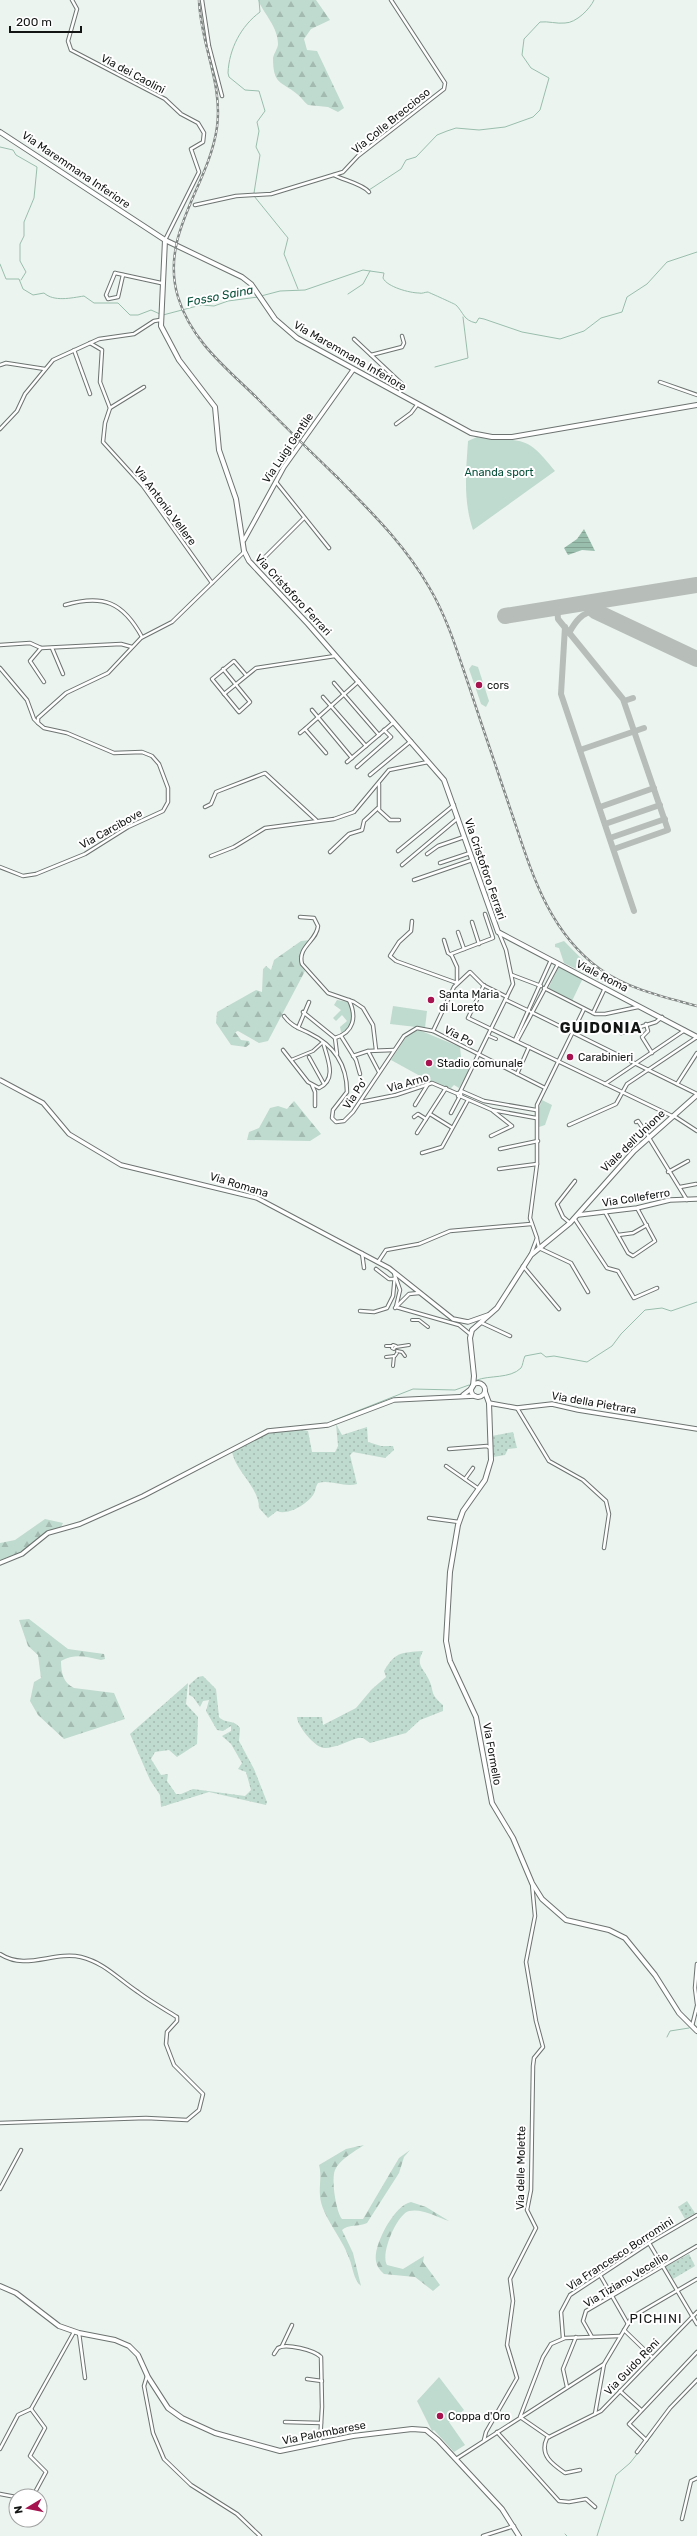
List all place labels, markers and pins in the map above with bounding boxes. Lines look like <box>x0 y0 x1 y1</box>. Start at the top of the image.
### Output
place label: cors <box>487 679 510 692</box>
marker: cors <box>474 680 484 690</box>
place label: Santa Maria di Loreto <box>439 988 499 1014</box>
marker: Santa Maria di Loreto <box>426 995 436 1005</box>
place label: Carabinieri <box>578 1051 633 1064</box>
marker: Carabinieri <box>565 1052 575 1062</box>
place label: Stadio comunale <box>437 1057 523 1070</box>
marker: Stadio comunale <box>424 1058 434 1068</box>
place label: Coppa d'Oro <box>448 2410 510 2423</box>
marker: Coppa d'Oro <box>435 2411 445 2421</box>

